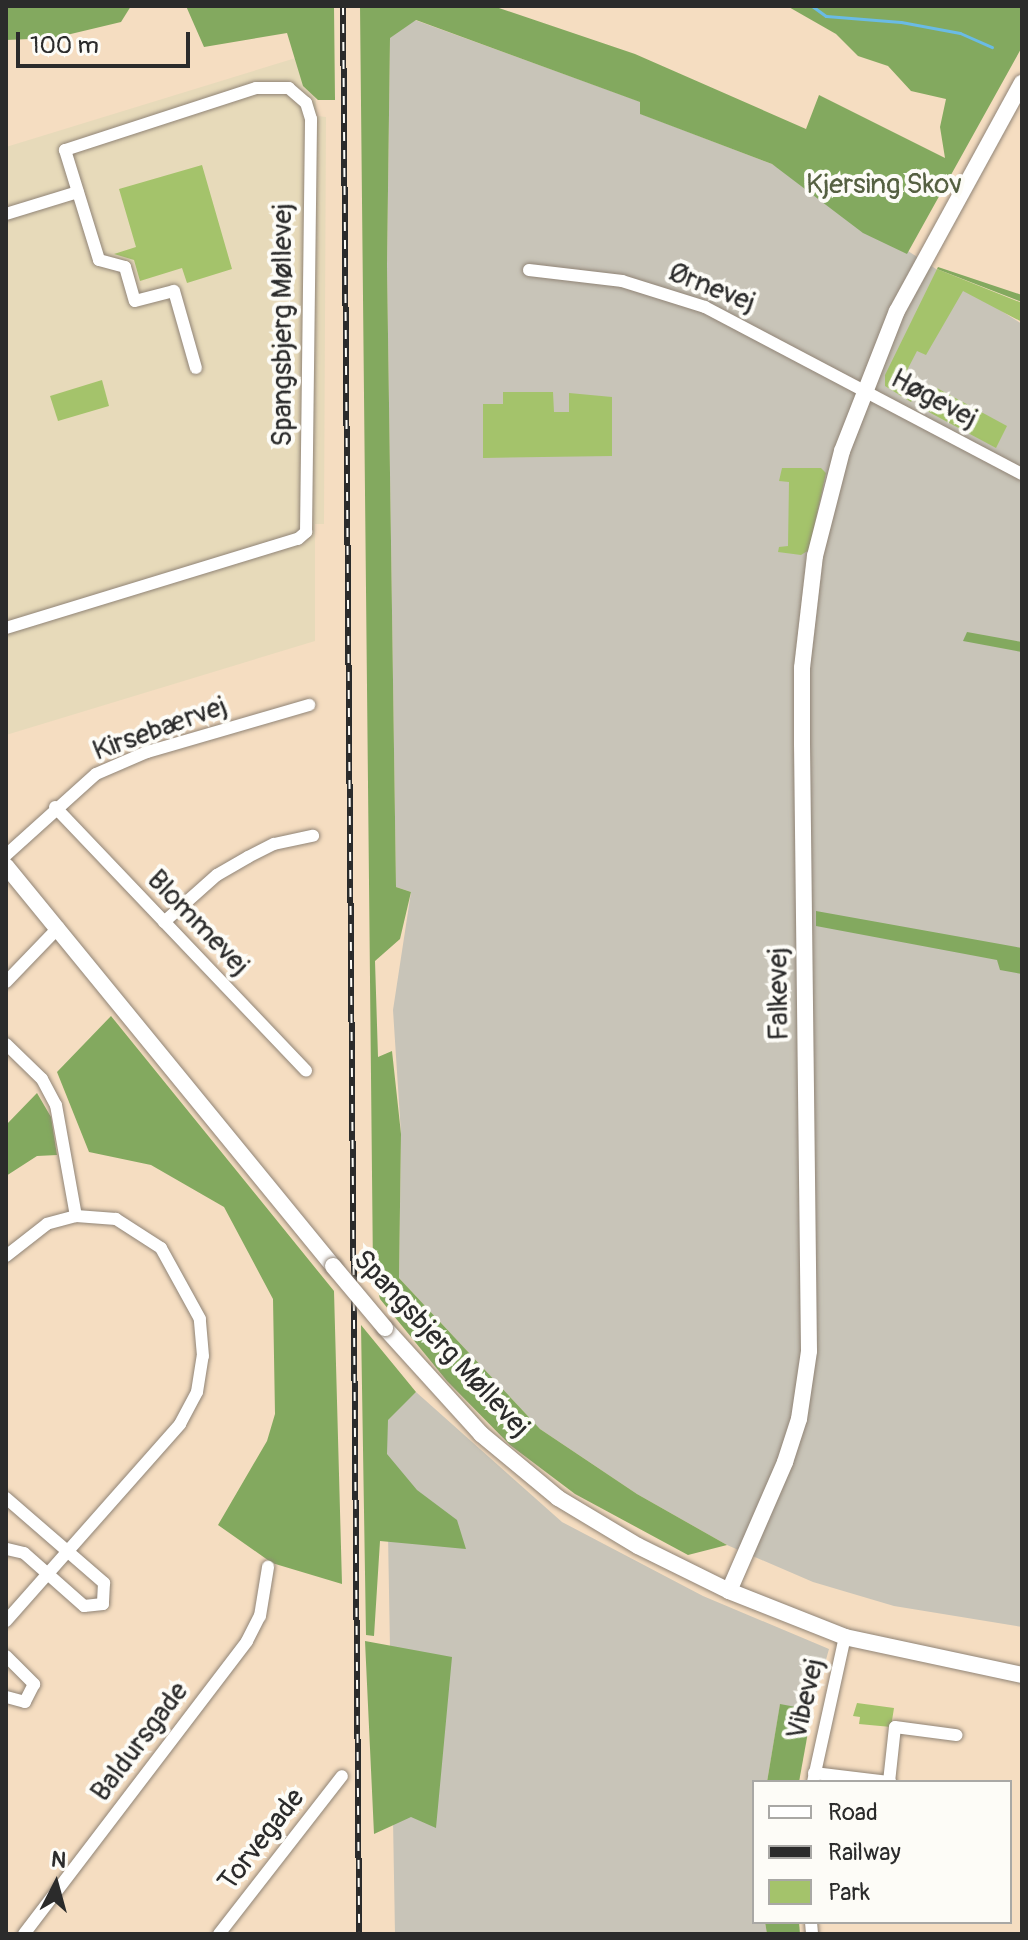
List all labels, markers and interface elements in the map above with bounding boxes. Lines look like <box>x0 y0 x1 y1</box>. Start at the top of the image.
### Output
scale bar <box>20 16 194 66</box>
text: 100 m <box>30 31 99 60</box>
park label: Kjersing Skov <box>806 168 962 202</box>
street label: Spangsbjerg Møllevej <box>266 203 300 447</box>
street label: Ørnevej <box>664 256 760 320</box>
street label: Høgevej <box>885 362 983 436</box>
street label: Kirsebærvej <box>88 689 232 769</box>
street label: Blommevej <box>140 863 256 983</box>
street label: Falkevej <box>761 947 797 1041</box>
street label: Spangsbjerg Møllevej <box>346 1244 536 1444</box>
street label: Vibevej <box>780 1655 832 1743</box>
street label: Baldursgade <box>84 1676 196 1808</box>
legend <box>752 1780 1012 1924</box>
street label: Torvegade <box>212 1782 312 1898</box>
text: Road <box>828 1798 878 1827</box>
text: Railway <box>828 1838 901 1867</box>
north arrow <box>16 1844 96 1924</box>
text: N <box>50 1845 67 1875</box>
text: Park <box>828 1878 870 1907</box>

